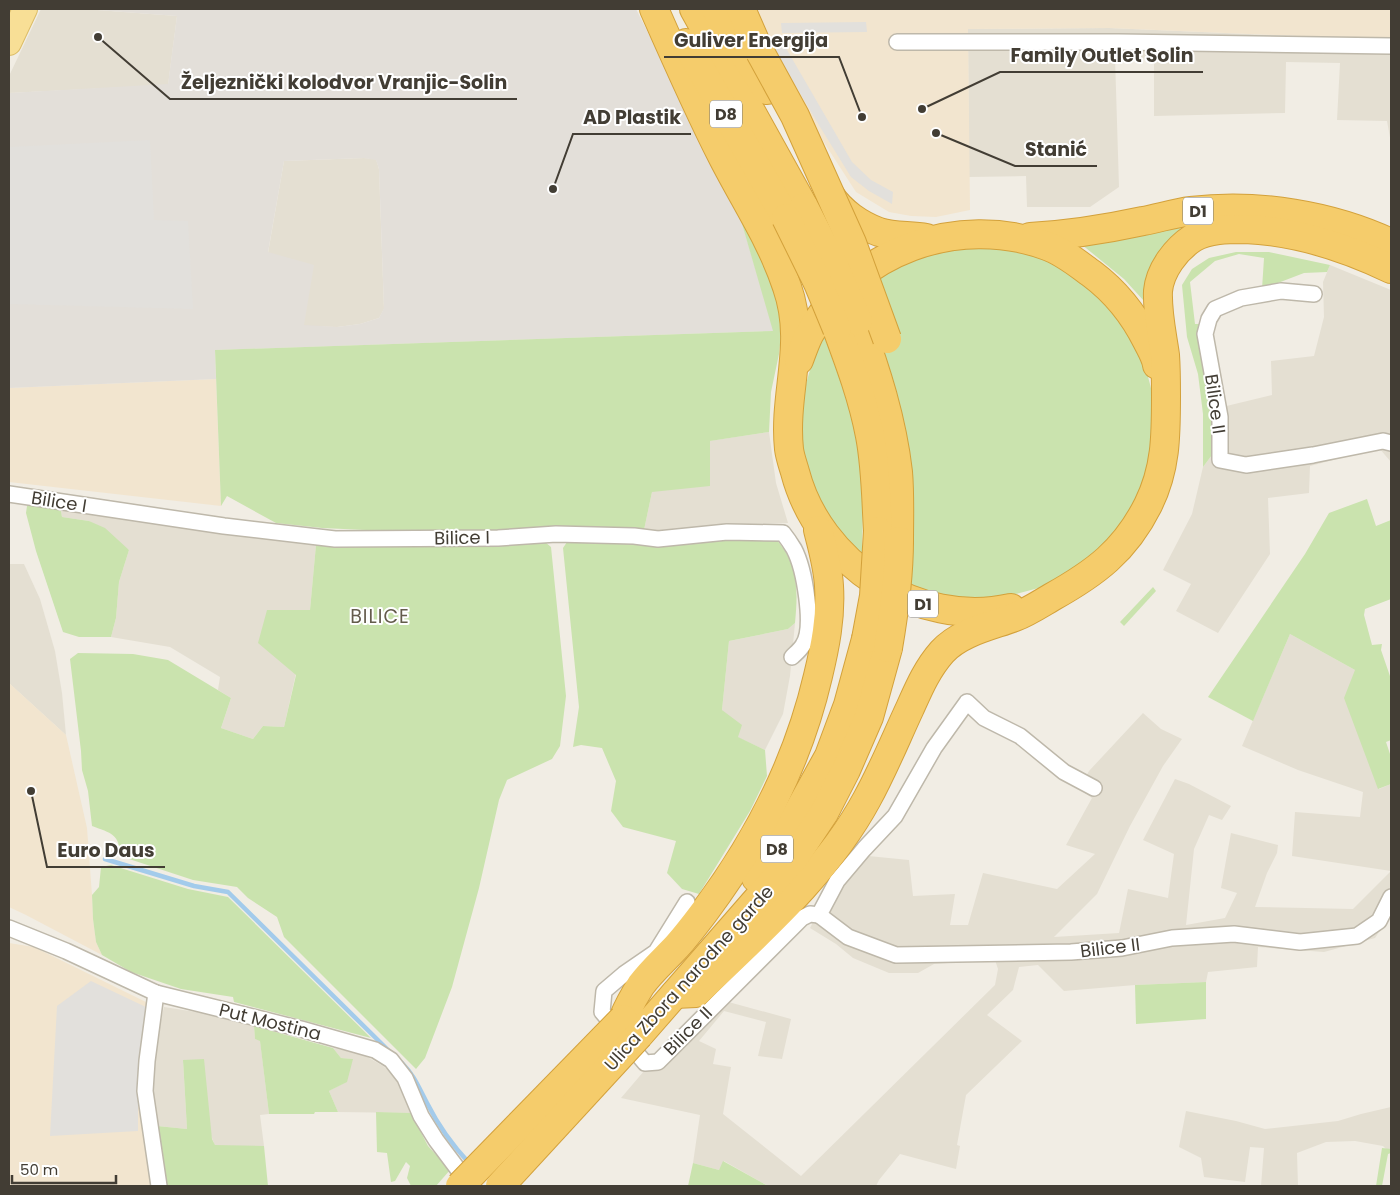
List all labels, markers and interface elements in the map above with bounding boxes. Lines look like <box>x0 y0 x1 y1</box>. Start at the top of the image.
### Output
callout: Guliver Energija <box>664 23 839 57</box>
text: Guliver Energija <box>674 27 828 54</box>
callout: Family Outlet Solin <box>1000 38 1203 72</box>
text: Family Outlet Solin <box>1011 42 1193 69</box>
callout: Željeznički kolodvor Vranjic-Solin <box>170 65 517 99</box>
text: Željeznički kolodvor Vranjic-Solin <box>181 69 507 96</box>
callout: AD Plastik <box>573 100 691 134</box>
road number: D8 <box>710 100 742 128</box>
text: AD Plastik <box>583 104 681 131</box>
callout: Stanić <box>1015 132 1097 166</box>
text: Stanić <box>1025 136 1087 163</box>
road number: D1 <box>1183 198 1213 225</box>
street label: Bilice II <box>1199 372 1232 435</box>
street label: Bilice I <box>30 485 89 518</box>
street label: Bilice I <box>434 525 490 550</box>
road number: D1 <box>908 590 938 618</box>
district label: BILICE <box>350 603 410 630</box>
callout: Euro Daus <box>47 833 165 867</box>
road number: D8 <box>761 836 793 862</box>
text: Euro Daus <box>57 837 155 864</box>
street label: Ulica Zbora narodne garde <box>598 879 779 1076</box>
street label: Bilice II <box>1079 931 1141 964</box>
street label: Put Mostina <box>216 997 324 1046</box>
street label: Bilice II <box>658 1001 718 1061</box>
scale bar <box>12 1152 116 1184</box>
text: 50 m <box>20 1159 58 1180</box>

